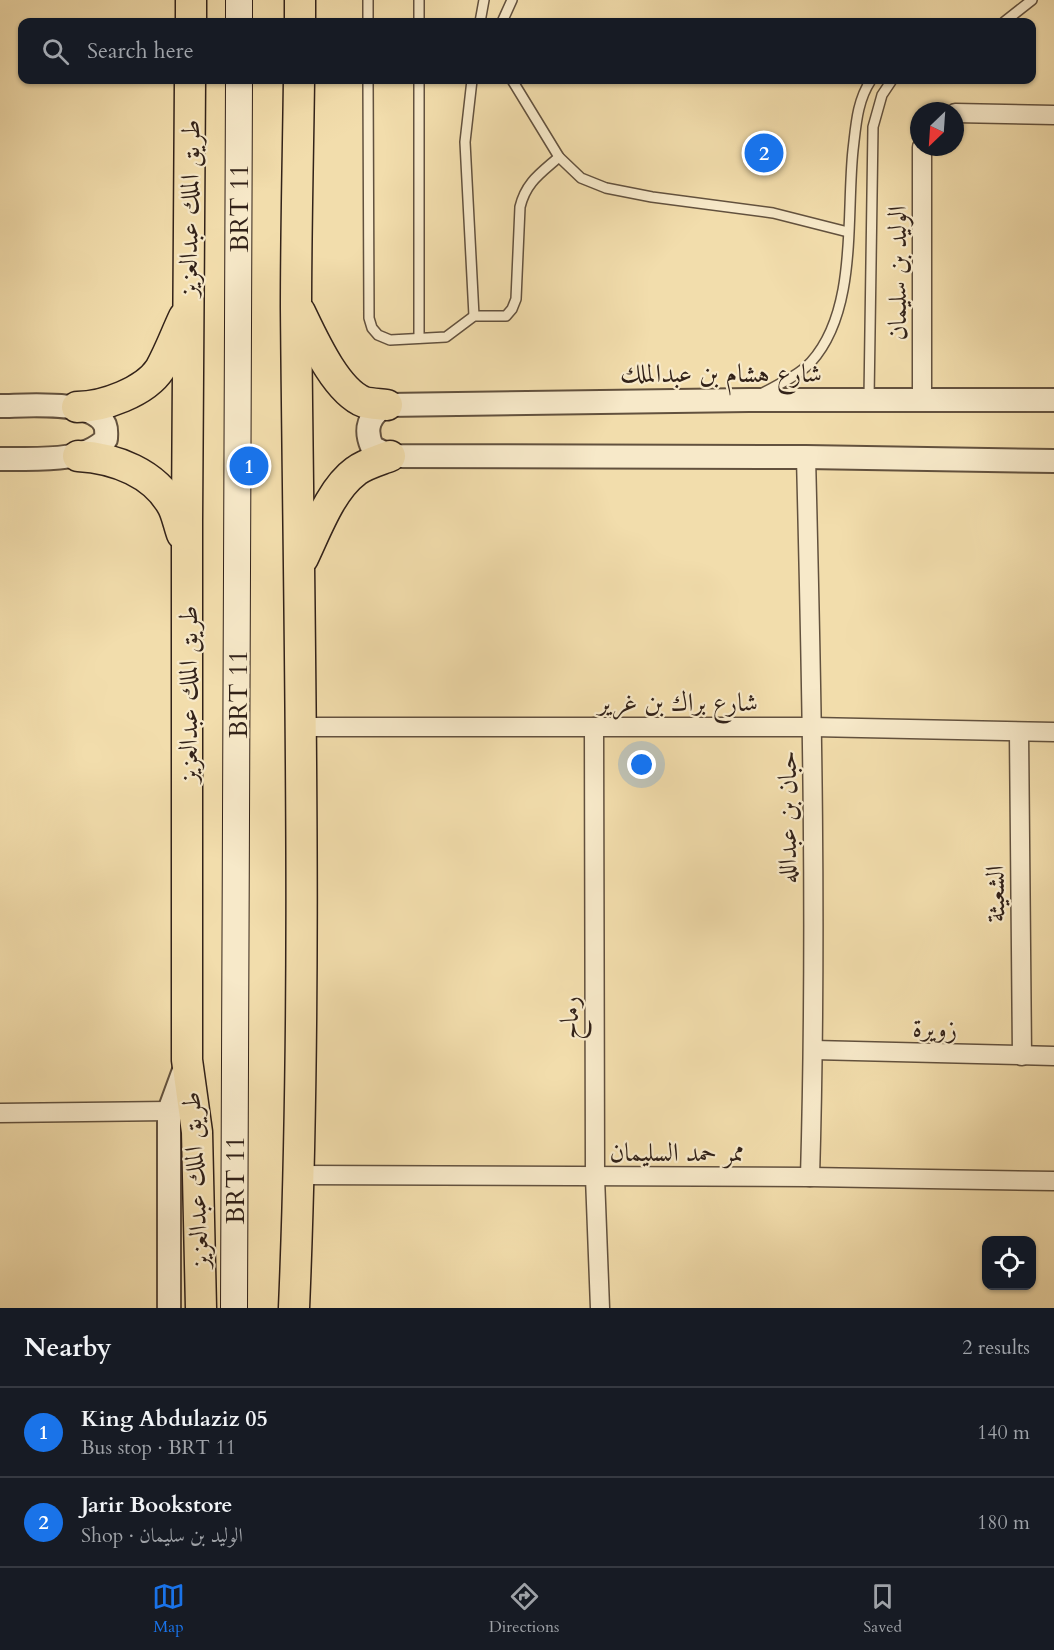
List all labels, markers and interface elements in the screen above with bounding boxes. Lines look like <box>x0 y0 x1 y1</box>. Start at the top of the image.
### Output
search box <box>18 18 1036 84</box>
icon: search <box>39 35 72 68</box>
text: Search here <box>87 36 194 66</box>
north arrow <box>910 102 964 156</box>
street label: طريق الملك عبدالعزيز <box>170 119 209 300</box>
pin: 2 <box>744 130 783 176</box>
street label: BRT 11 <box>222 164 257 252</box>
street label: الوليد بن سليمان <box>880 206 915 340</box>
street label: شارع هشام بن عبدالملك <box>620 356 822 396</box>
pin: 1 <box>230 444 268 488</box>
street label: طريق الملك عبدالعزيز <box>171 606 206 785</box>
street label: BRT 11 <box>221 650 256 738</box>
street label: شارع براك بن غرير <box>595 685 758 724</box>
your location <box>627 750 656 779</box>
street label: حبان بن عبدالله <box>770 750 805 884</box>
street label: الشعيثة <box>978 865 1013 923</box>
street label: رماح <box>552 996 593 1040</box>
street label: زويرة <box>912 1010 958 1047</box>
street label: طريق الملك عبدالعزيز <box>173 1091 218 1272</box>
street label: ممر حمد السليمان <box>609 1135 745 1170</box>
street label: BRT 11 <box>218 1136 253 1224</box>
map controls <box>982 1236 1036 1290</box>
button: locate <box>982 1236 1036 1290</box>
text: Nearby <box>24 1330 112 1365</box>
text: 2 results <box>962 1334 1030 1361</box>
text: King Abdulaziz 05 <box>81 1404 268 1434</box>
text: 1 <box>38 1419 49 1446</box>
text: 140 m <box>977 1419 1030 1446</box>
text: Bus stop · BRT 11 <box>81 1434 236 1461</box>
text: Jarir Bookstore <box>81 1490 233 1520</box>
text: 2 <box>38 1509 49 1536</box>
text: 180 m <box>977 1509 1030 1536</box>
text: Shop · الوليد بن سليمان <box>81 1522 243 1549</box>
tab: Map <box>152 1580 185 1638</box>
tab: Directions <box>489 1580 559 1638</box>
tab: Saved <box>863 1580 902 1638</box>

